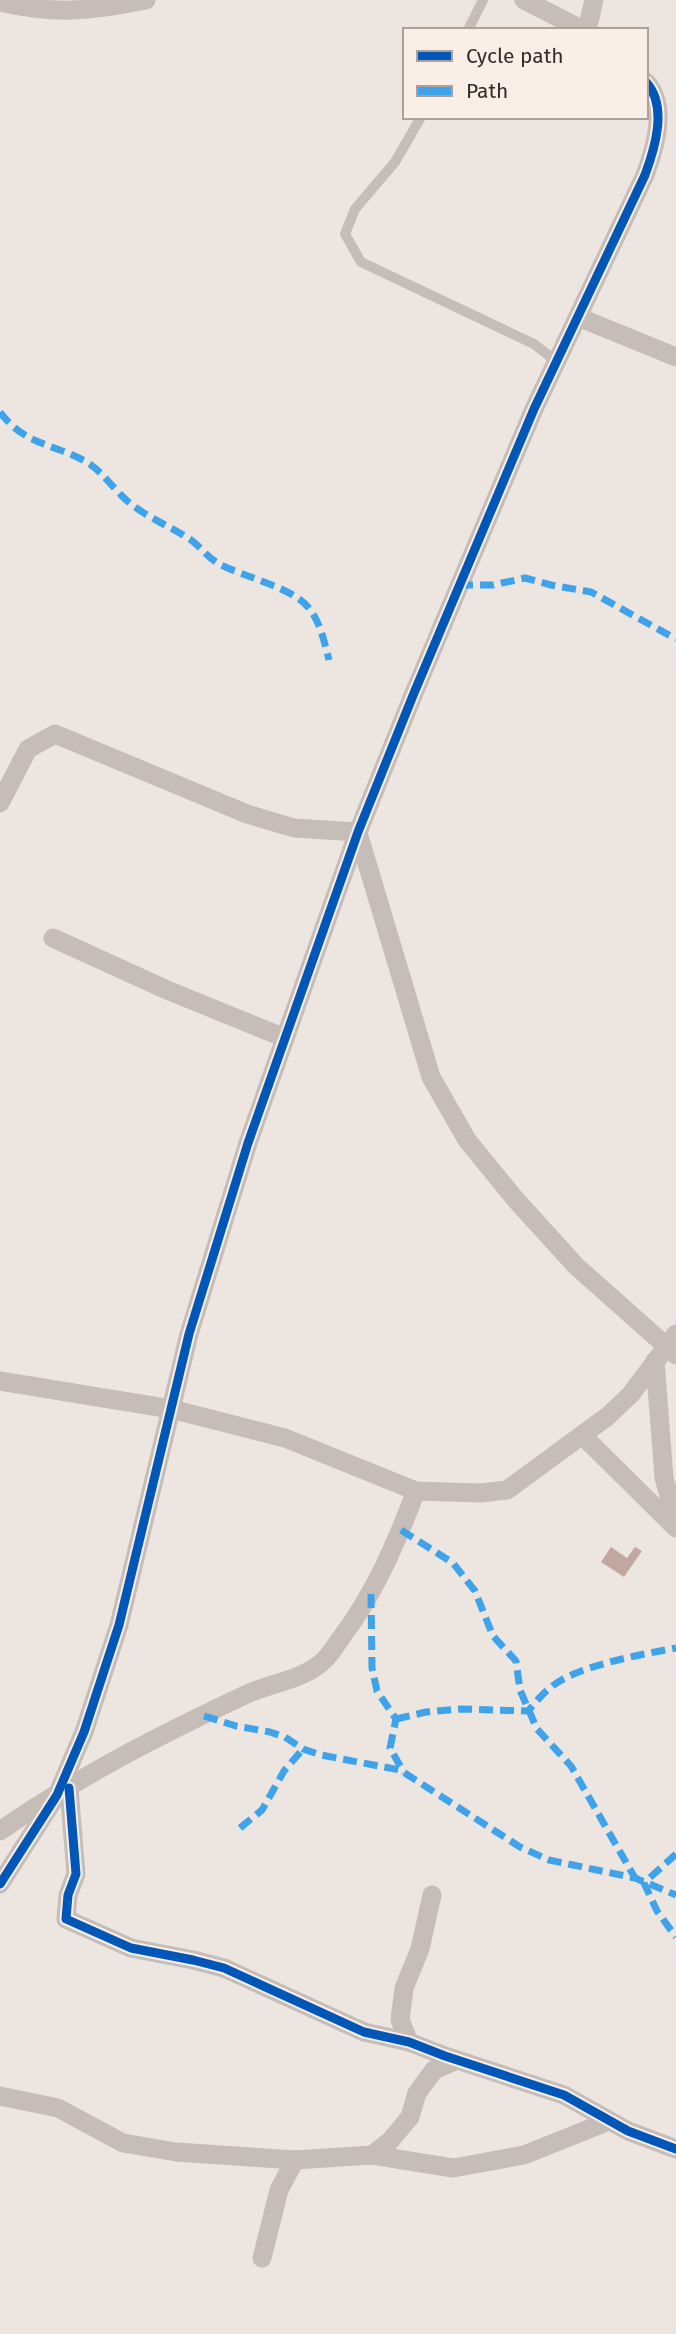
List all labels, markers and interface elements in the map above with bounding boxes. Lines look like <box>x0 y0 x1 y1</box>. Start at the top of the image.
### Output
legend <box>403 28 648 119</box>
text: Cycle path <box>466 43 564 69</box>
text: Path <box>466 78 508 104</box>

